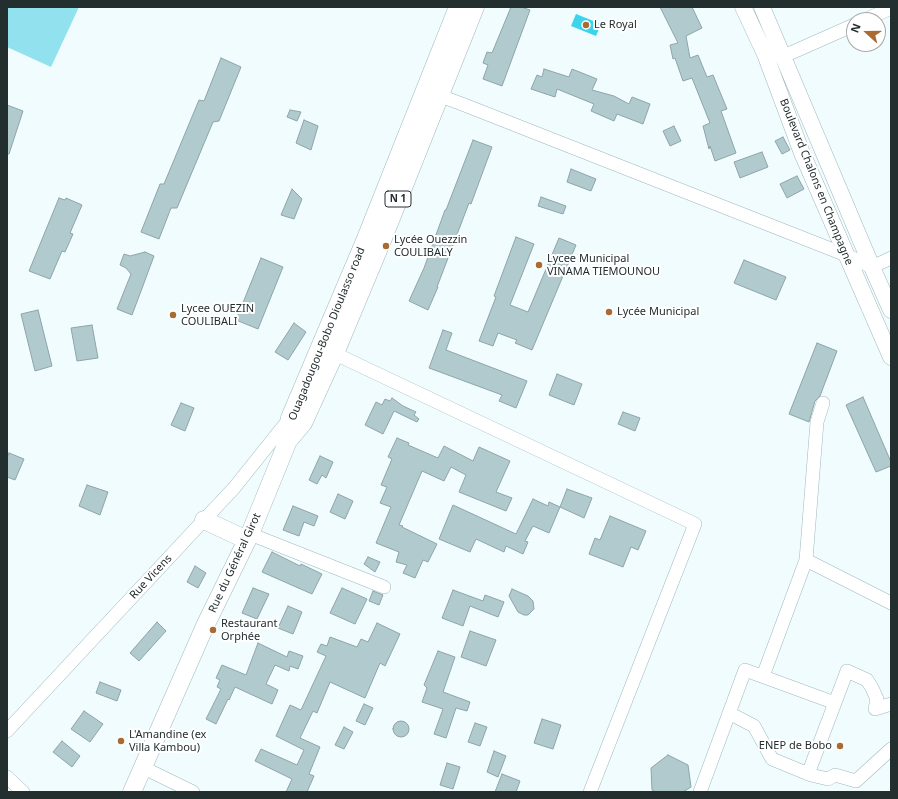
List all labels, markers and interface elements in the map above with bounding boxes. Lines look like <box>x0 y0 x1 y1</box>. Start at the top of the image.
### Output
north arrow <box>846 12 886 52</box>
place label: Le Royal <box>594 18 637 32</box>
marker: Le Royal <box>581 20 591 30</box>
text: N <box>847 21 864 35</box>
street label: Boulevard Chalons en Champagne <box>776 97 856 267</box>
road number: N 1 <box>385 191 411 207</box>
place label: Lycée Ouezzin COULIBALY <box>394 233 467 259</box>
marker: Lycée Ouezzin COULIBALY <box>381 241 391 251</box>
street label: Ouagadougou-Bobo Dioulasso road <box>286 245 368 423</box>
place label: Lycee Municipal VINAMA TIEMOUNOU <box>547 252 660 278</box>
marker: Lycee Municipal VINAMA TIEMOUNOU <box>534 260 544 270</box>
place label: Lycee OUEZIN COULIBALI <box>181 302 254 328</box>
place label: Lycée Municipal <box>617 305 699 319</box>
marker: Lycée Municipal <box>604 307 614 317</box>
marker: Lycee OUEZIN COULIBALI <box>168 310 178 320</box>
street label: Rue du Général Girot <box>206 511 264 615</box>
street label: Rue Vicens <box>127 552 175 602</box>
place label: Restaurant Orphée <box>221 617 278 643</box>
marker: Restaurant Orphée <box>208 625 218 635</box>
place label: L'Amandine (ex Villa Kambou) <box>129 728 206 754</box>
marker: L'Amandine (ex Villa Kambou) <box>116 736 126 746</box>
place label: ENEP de Bobo <box>759 739 832 753</box>
marker: ENEP de Bobo <box>835 741 845 751</box>

